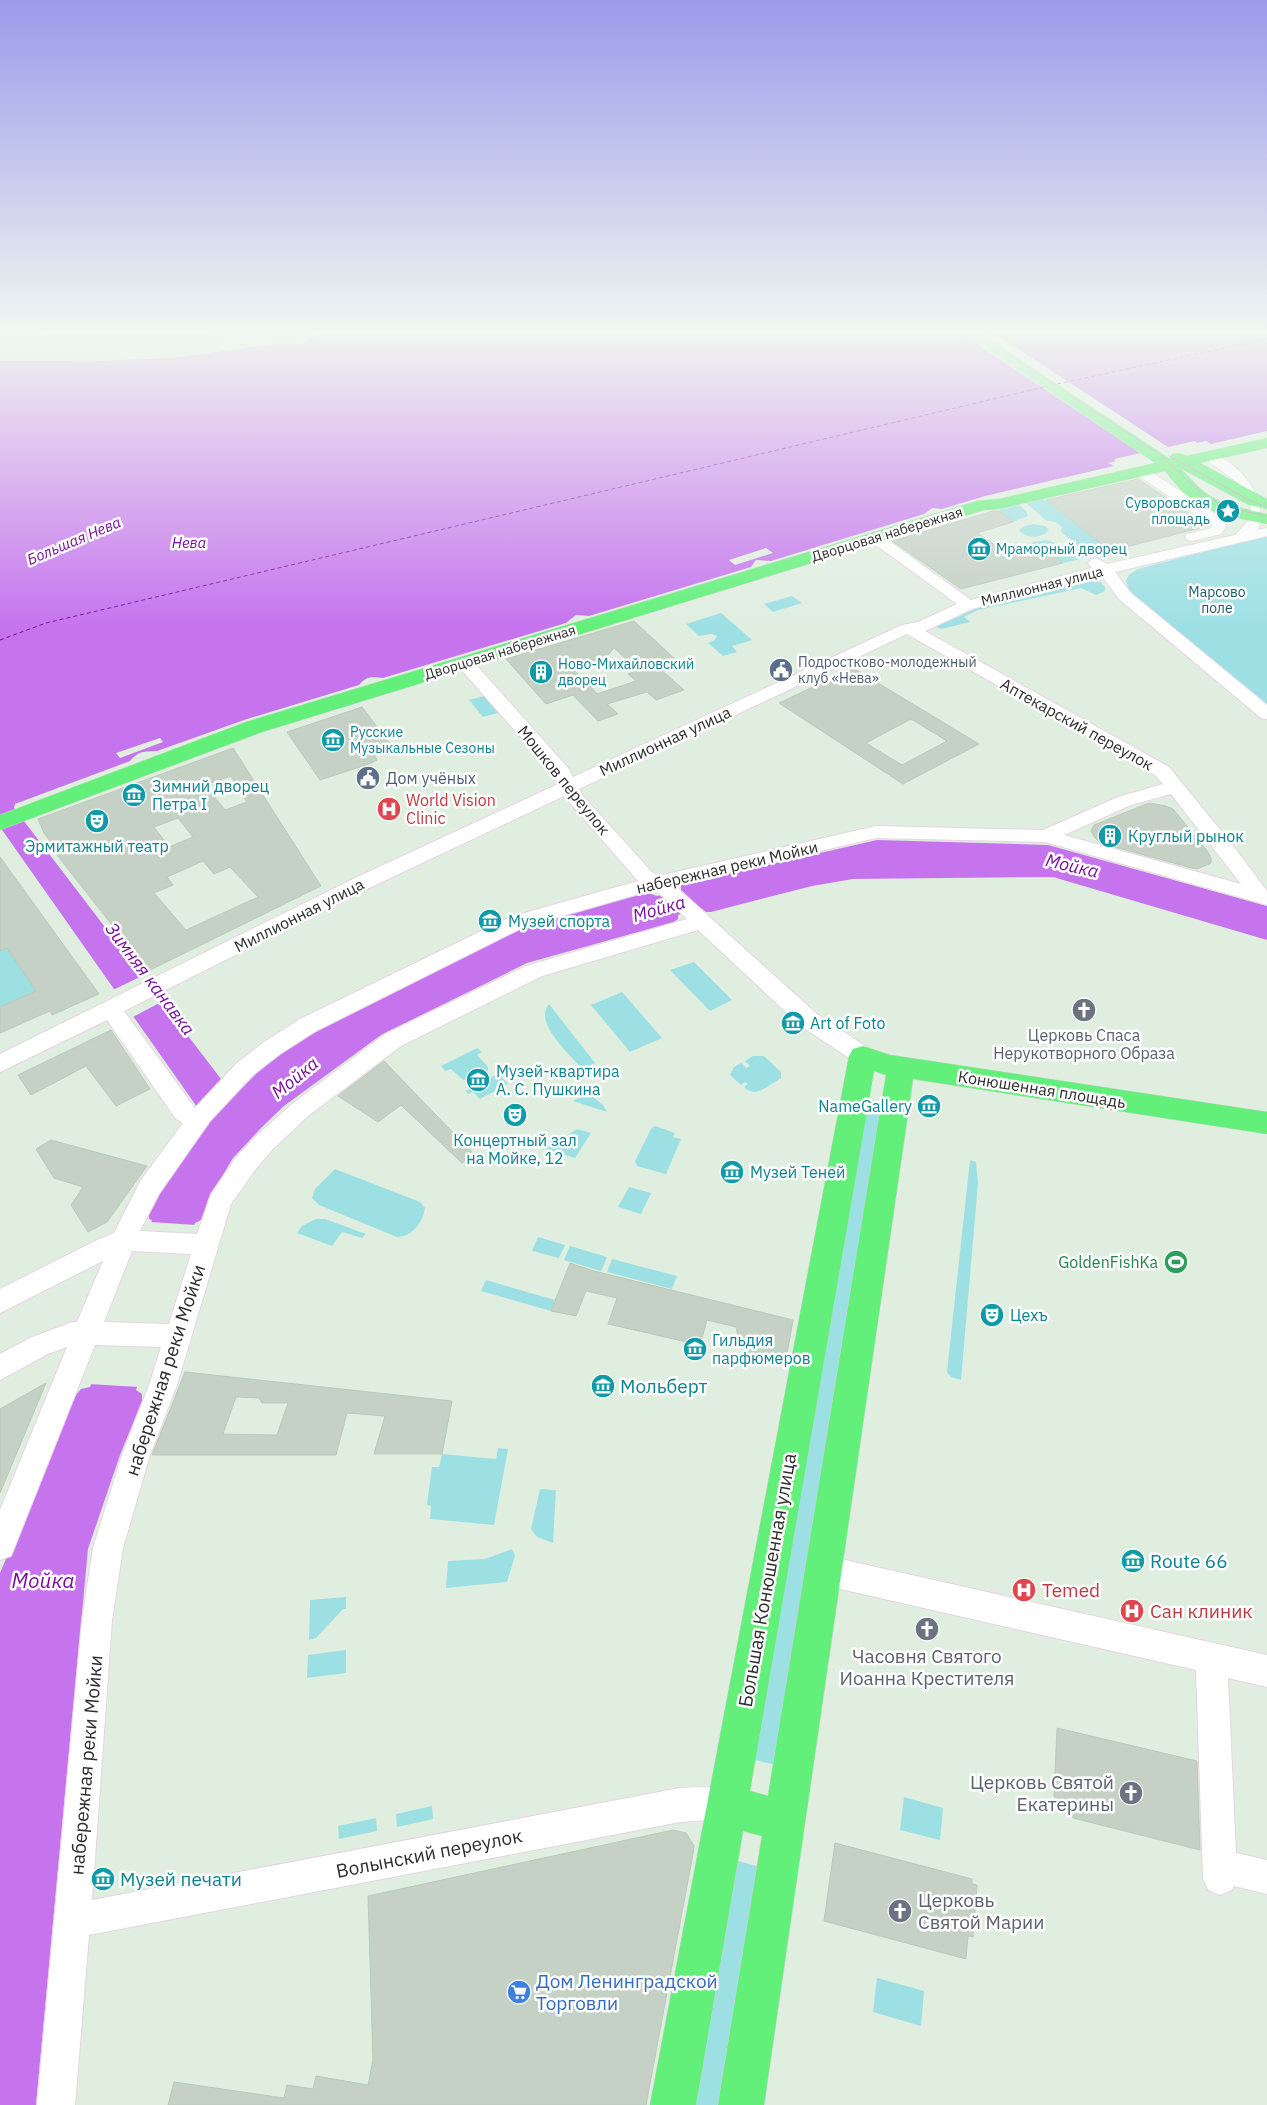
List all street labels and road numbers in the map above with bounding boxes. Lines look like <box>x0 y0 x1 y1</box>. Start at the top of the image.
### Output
street label: Дворцовая набережная <box>809 502 965 566</box>
street label: Миллионная улица <box>979 562 1105 610</box>
street label: Дворцовая набережная <box>422 620 578 684</box>
street label: Аптекарский переулок <box>997 674 1157 775</box>
street label: Миллионная улица <box>596 702 734 780</box>
street label: Мошков переулок <box>514 721 614 839</box>
street label: набережная реки Мойки <box>634 836 820 898</box>
street label: Миллионная улица <box>231 873 368 956</box>
street label: Конюшенная площадь <box>957 1066 1127 1112</box>
street label: набережная реки Мойки <box>119 1261 211 1479</box>
street label: Большая Конюшенная улица <box>733 1451 801 1709</box>
street label: набережная реки Мойки <box>64 1654 108 1876</box>
street label: Волынский переулок <box>334 1823 524 1883</box>

